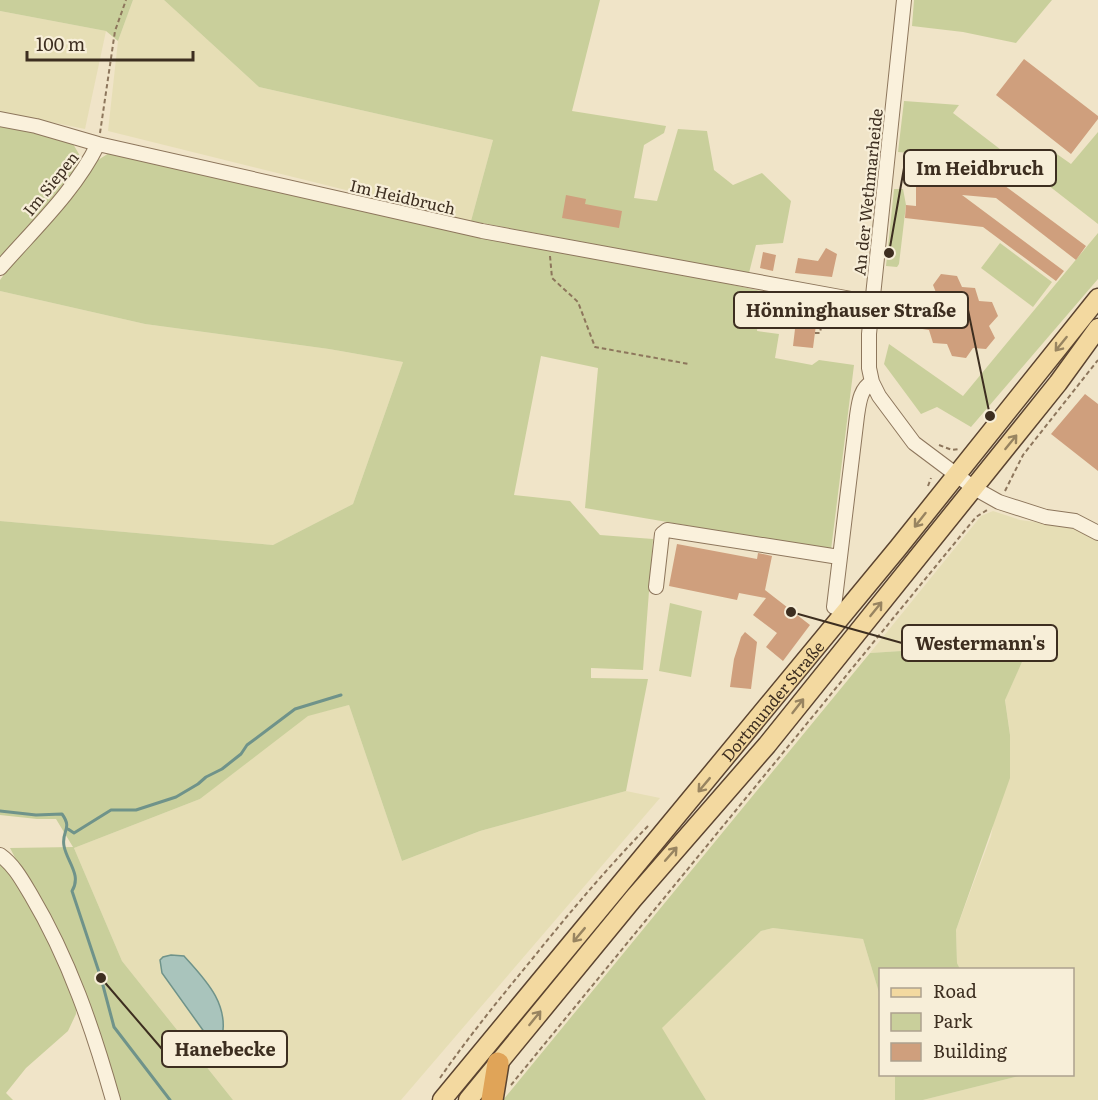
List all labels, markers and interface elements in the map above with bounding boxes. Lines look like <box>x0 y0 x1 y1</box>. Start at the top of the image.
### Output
scale bar <box>27 24 194 62</box>
text: 100 m <box>36 30 85 57</box>
street label: An der Wethmarheide <box>846 107 888 277</box>
street label: Im Siepen <box>16 145 84 220</box>
callout: Im Heidbruch <box>904 150 1056 186</box>
text: Im Heidbruch <box>916 154 1044 181</box>
street label: Im Heidbruch <box>348 172 459 220</box>
callout: Hönninghauser Straße <box>734 292 968 328</box>
text: Hönninghauser Straße <box>746 296 956 323</box>
one-way arrow <box>1055 335 1068 351</box>
one-way arrow <box>1004 434 1017 450</box>
one-way arrow <box>914 512 926 528</box>
one-way arrow <box>869 602 883 617</box>
callout: Westermann's <box>902 625 1057 661</box>
text: Westermann's <box>915 629 1045 656</box>
street label: Dortmunder Straße <box>715 635 829 766</box>
one-way arrow <box>791 699 805 714</box>
one-way arrow <box>697 777 710 793</box>
one-way arrow <box>664 847 678 862</box>
one-way arrow <box>572 927 585 943</box>
legend <box>879 968 1074 1076</box>
text: Road <box>933 977 977 1004</box>
text: Park <box>933 1007 974 1034</box>
one-way arrow <box>529 1010 542 1026</box>
callout: Hanebecke <box>162 1031 287 1067</box>
text: Hanebecke <box>174 1035 276 1062</box>
text: Building <box>933 1037 1008 1064</box>

